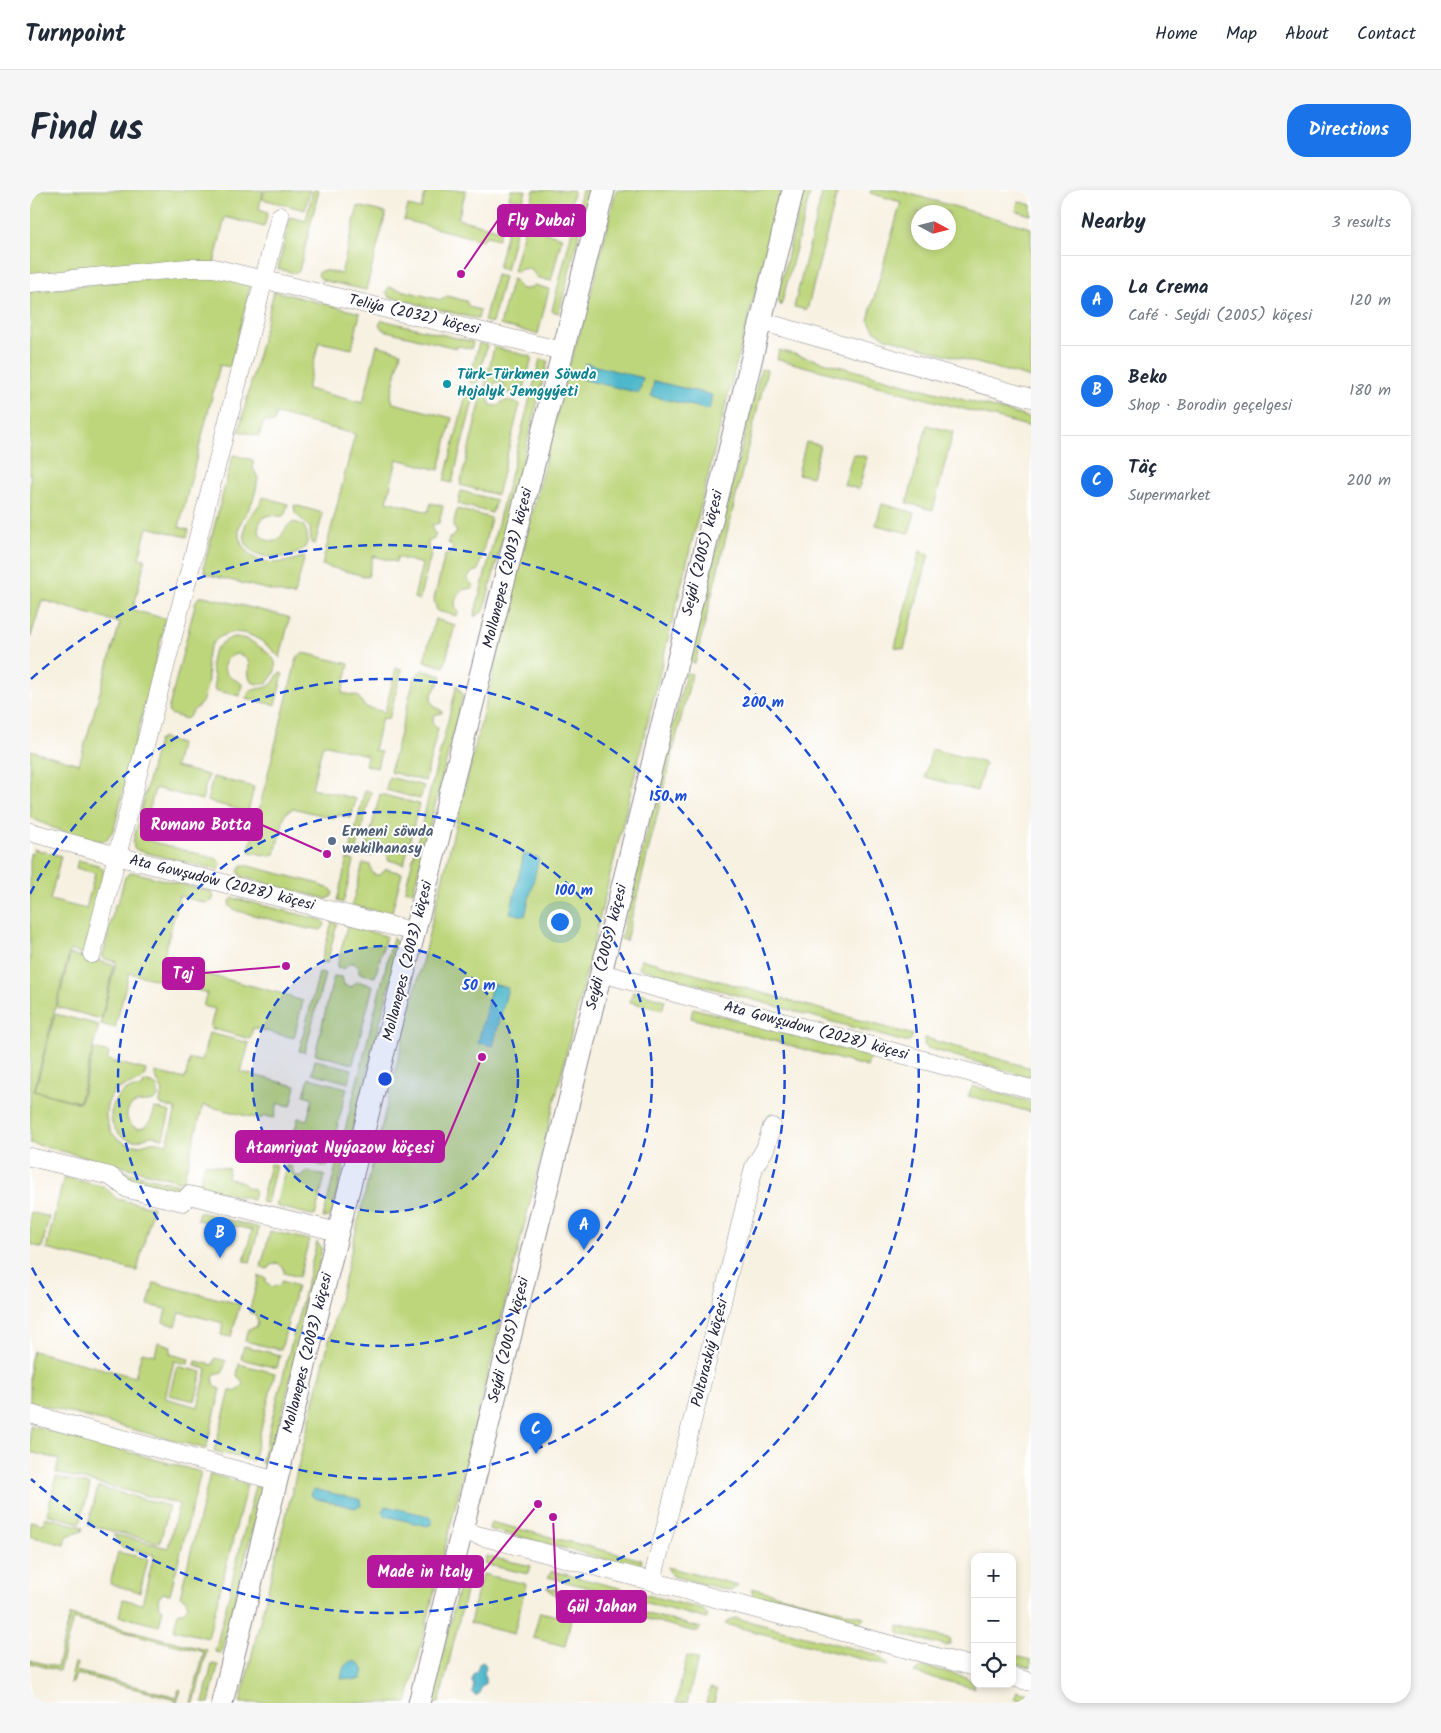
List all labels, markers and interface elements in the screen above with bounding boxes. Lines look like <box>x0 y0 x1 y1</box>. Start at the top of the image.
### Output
text: Turnpoint <box>25 15 126 54</box>
text: Home <box>1155 20 1198 49</box>
text: Map <box>1226 20 1257 49</box>
text: About <box>1285 20 1329 49</box>
text: Contact <box>1357 20 1416 49</box>
text: Find us <box>30 102 143 158</box>
button: Directions <box>1287 104 1411 157</box>
callout: Fly Dubai <box>498 205 585 236</box>
north arrow <box>911 205 956 250</box>
text: Nearby <box>1081 206 1146 239</box>
text: Fly Dubai <box>507 209 575 234</box>
text: 3 results <box>1332 210 1391 235</box>
text: La Crema <box>1128 273 1209 303</box>
street label: Teliýa (2032) köçesi <box>346 288 483 342</box>
text: A <box>1092 288 1102 313</box>
text: 120 m <box>1350 288 1391 313</box>
text: Café · Seýdi (2005) köçesi <box>1128 303 1312 328</box>
place label: Türk-Türkmen Söwda Hojalyk Jemgyýeti <box>457 363 597 404</box>
text: Beko <box>1128 363 1167 393</box>
marker: Türk-Türkmen Söwda Hojalyk Jemgyýeti <box>441 378 453 390</box>
text: B <box>1092 378 1102 403</box>
text: 180 m <box>1349 378 1391 403</box>
text: Shop · Borodin geçelgesi <box>1128 393 1292 418</box>
text: Täç <box>1128 453 1158 483</box>
text: C <box>1092 468 1102 493</box>
text: 200 m <box>1347 468 1391 493</box>
text: Supermarket <box>1128 483 1211 508</box>
street label: Mollanepes (2003) köçesi <box>476 484 540 651</box>
street label: Seýdi (2005) köçesi <box>676 486 731 618</box>
text: 200 m <box>742 691 784 715</box>
text: 150 m <box>649 785 687 809</box>
callout: Romano Botta <box>141 809 262 840</box>
text: Romano Botta <box>151 813 251 838</box>
place label: Ermeni söwda wekilhanasy <box>342 820 434 861</box>
marker: Ermeni söwda wekilhanasy <box>326 835 338 847</box>
street label: Ata Gowşudow (2028) köçesi <box>127 848 318 918</box>
street label: Mollanepes (2003) köçesi <box>376 877 440 1044</box>
text: 100 m <box>555 879 593 903</box>
street label: Seýdi (2005) köçesi <box>580 880 635 1012</box>
your location <box>547 909 573 935</box>
callout: Taj <box>163 958 204 989</box>
text: Taj <box>172 962 194 987</box>
text: 50 m <box>461 974 496 998</box>
street label: Ata Gowşudow (2028) köçesi <box>721 995 912 1068</box>
centre of rings <box>376 1070 394 1088</box>
callout: Atamriyat Nyýazow köçesi <box>236 1131 444 1162</box>
text: Atamriyat Nyýazow köçesi <box>246 1136 435 1161</box>
pin: A <box>568 1209 600 1250</box>
pin: B <box>204 1217 236 1258</box>
street label: Mollanepes (2003) köçesi <box>276 1269 340 1436</box>
street label: Seýdi (2005) köçesi <box>482 1273 537 1405</box>
street label: Poltoraskiý köçesi <box>685 1295 735 1410</box>
pin: C <box>520 1413 552 1454</box>
map controls <box>971 1553 1016 1688</box>
button: + <box>971 1553 1016 1598</box>
callout: Made in Italy <box>368 1556 483 1587</box>
text: Made in Italy <box>378 1560 473 1585</box>
callout: Gül Jahan <box>557 1591 646 1622</box>
text: Gül Jahan <box>567 1595 637 1620</box>
button: − <box>971 1598 1016 1643</box>
button: locate <box>971 1643 1016 1688</box>

